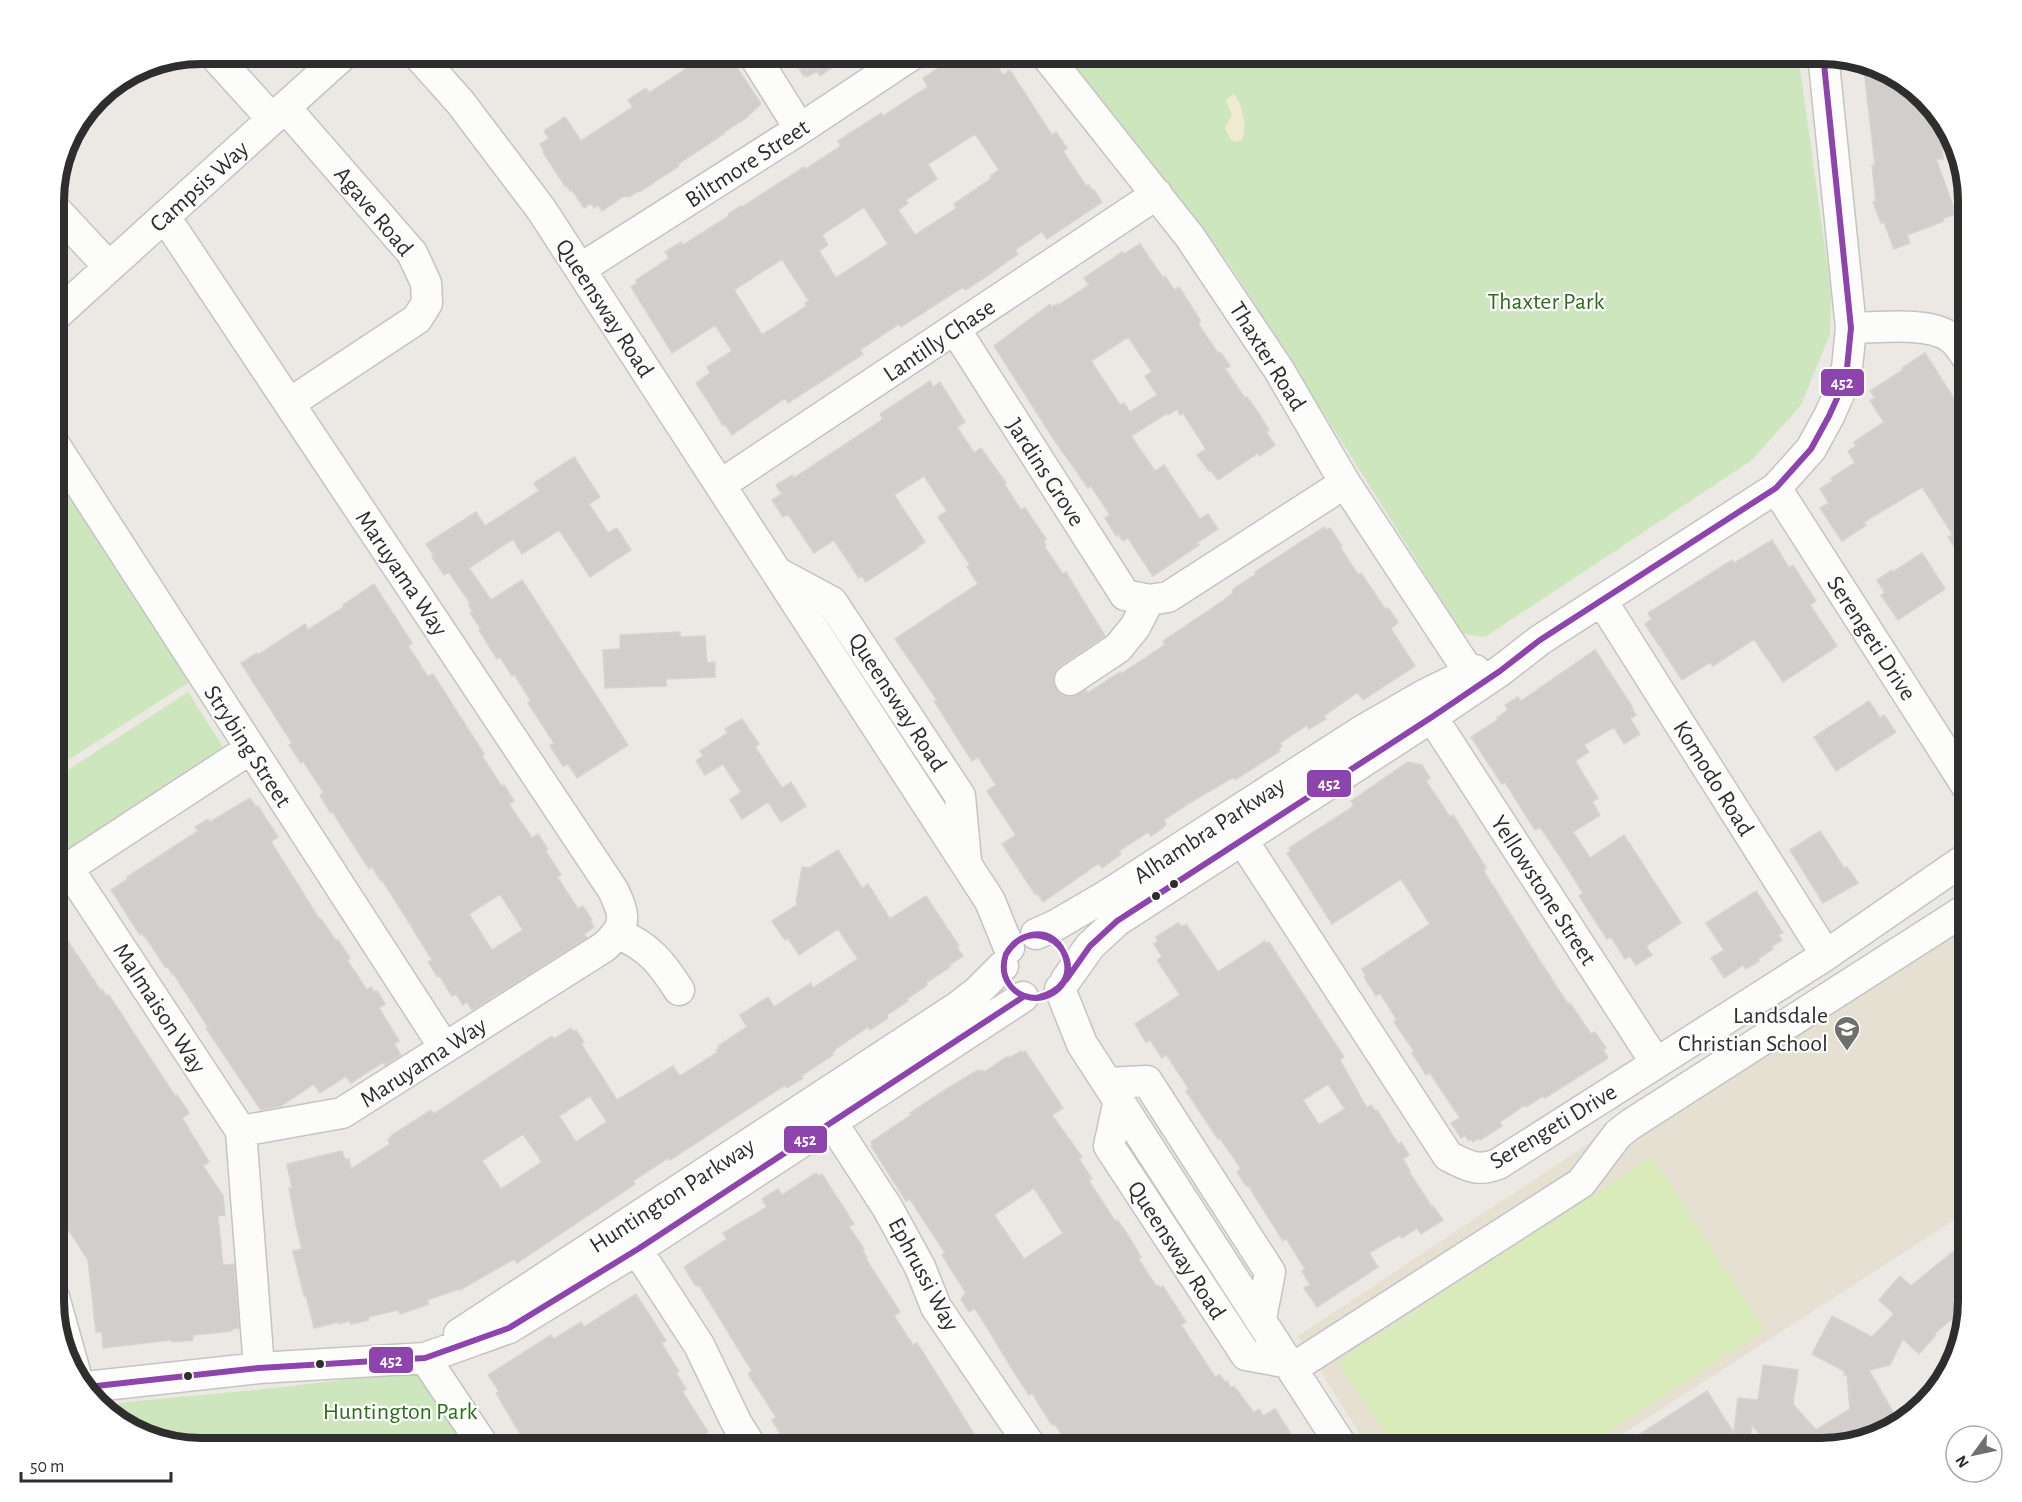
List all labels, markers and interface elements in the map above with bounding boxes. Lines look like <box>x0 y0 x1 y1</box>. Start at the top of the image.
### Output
street label: Biltmore Street <box>681 115 814 213</box>
street label: Campsis Way <box>146 137 254 237</box>
street label: Agave Road <box>329 162 417 261</box>
street label: Queensway Road <box>551 235 658 382</box>
park label: Thaxter Park <box>1487 290 1605 314</box>
street label: Lantilly Chase <box>879 295 1000 387</box>
street label: Thaxter Road <box>1224 298 1310 415</box>
line badge: 452 <box>1820 368 1865 397</box>
text: 452 <box>1831 375 1854 391</box>
street label: Jardins Grove <box>1002 414 1089 531</box>
street label: Maruyama Way <box>351 507 452 641</box>
street label: Serengeti Drive <box>1822 572 1920 705</box>
street label: Queensway Road <box>844 629 951 776</box>
street label: Strybing Street <box>199 681 296 812</box>
street label: Komodo Road <box>1668 717 1758 840</box>
line badge: 452 <box>1306 769 1352 798</box>
street label: Alhambra Parkway <box>1130 773 1290 889</box>
text: 452 <box>1318 776 1341 792</box>
street label: Yellowstone Street <box>1486 811 1601 970</box>
unlabelled marker <box>1168 878 1180 890</box>
unlabelled marker <box>1150 890 1162 902</box>
street label: Malmaison Way <box>108 939 210 1078</box>
place label: Landsdale Christian School <box>1678 1004 1828 1056</box>
street label: Maruyama Way <box>356 1013 491 1112</box>
school or university icon: Landsdale Christian School <box>1832 1014 1862 1052</box>
street label: Serengeti Drive <box>1486 1080 1621 1174</box>
line badge: 452 <box>783 1125 828 1154</box>
text: 452 <box>794 1132 817 1148</box>
street label: Huntington Parkway <box>586 1134 759 1258</box>
street label: Queensway Road <box>1123 1177 1230 1324</box>
street label: Ephrussi Way <box>883 1214 963 1335</box>
line badge: 452 <box>368 1346 414 1374</box>
text: 452 <box>380 1353 403 1369</box>
unlabelled marker <box>314 1358 326 1370</box>
unlabelled marker <box>182 1370 194 1382</box>
park label: Huntington Park <box>323 1400 477 1424</box>
north arrow <box>1944 1424 2004 1484</box>
scale bar <box>21 1445 171 1483</box>
text: N <box>1953 1453 1972 1471</box>
text: 50 m <box>30 1458 64 1476</box>

